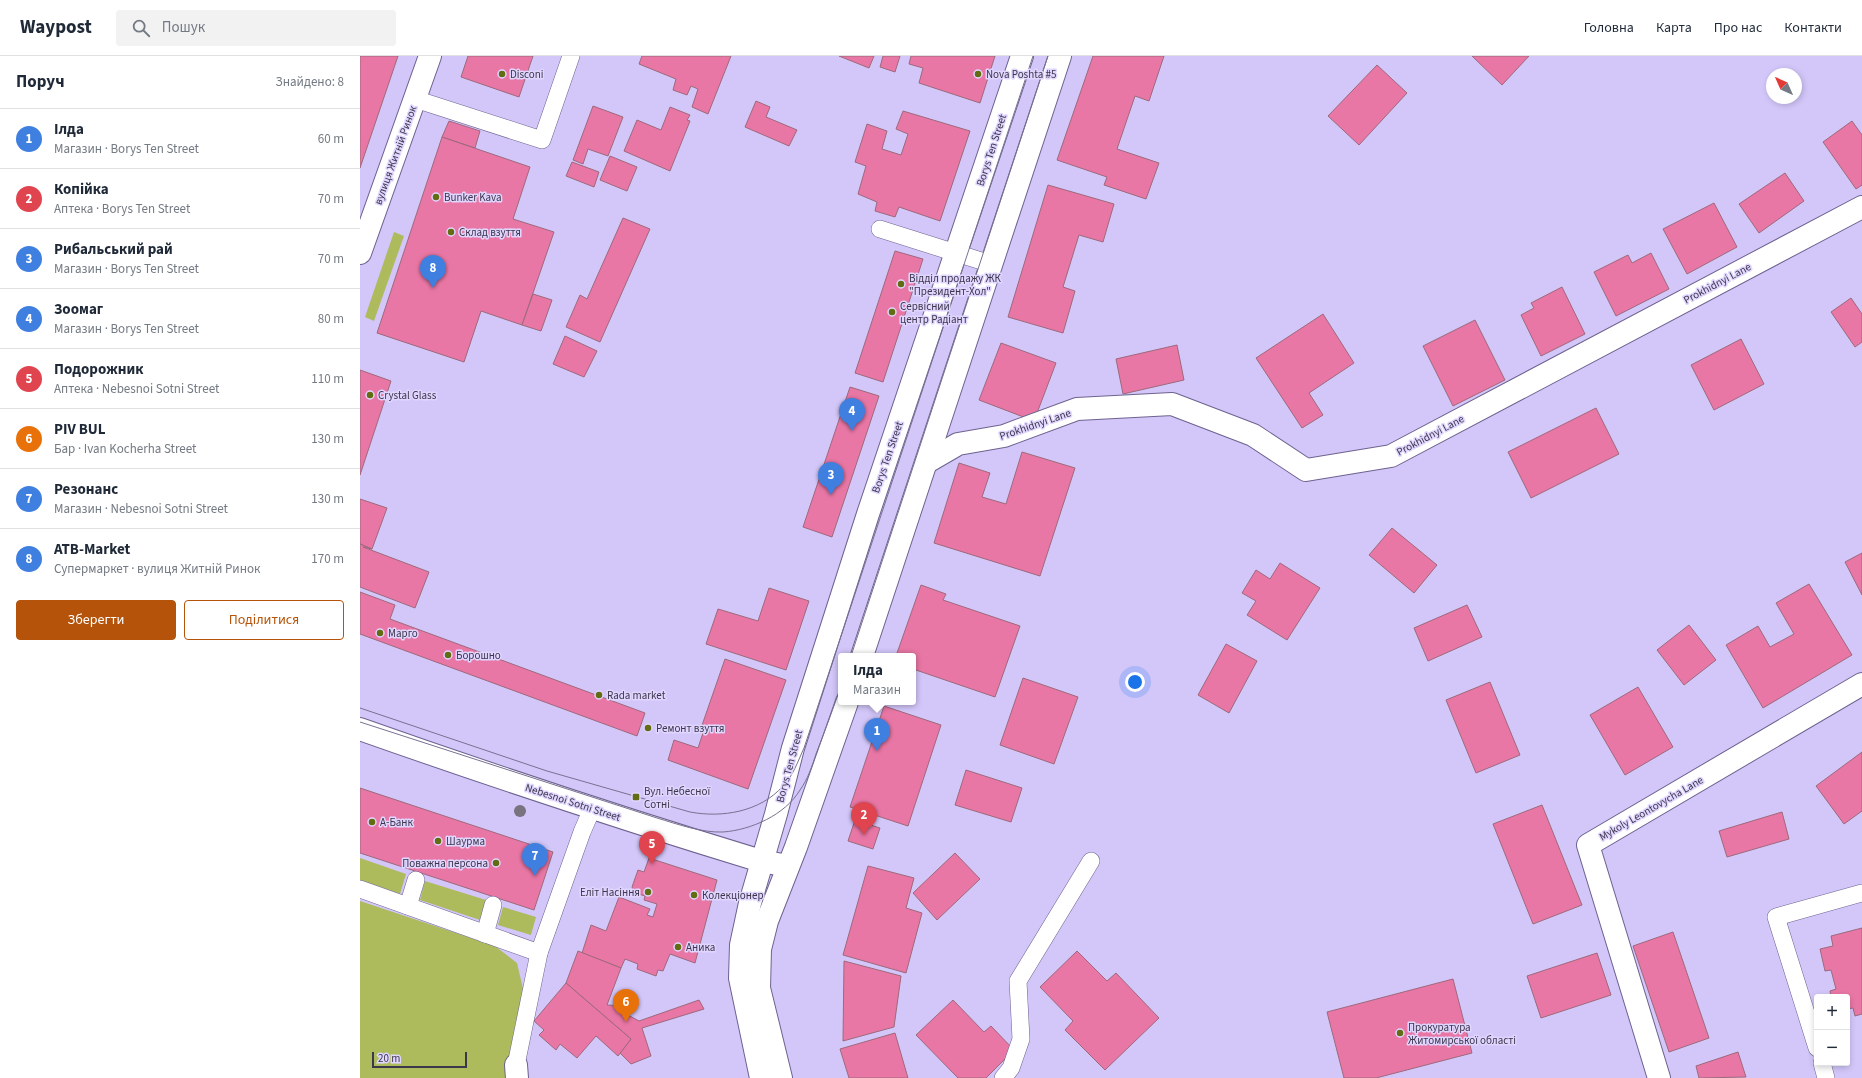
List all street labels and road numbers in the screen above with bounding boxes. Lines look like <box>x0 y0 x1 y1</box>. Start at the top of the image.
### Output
street label: вулиця Житній Ринок <box>371 103 421 207</box>
street label: Borys Ten Street <box>973 112 1010 188</box>
street label: Prokhidnyi Lane <box>1681 259 1754 308</box>
street label: Prokhidnyi Lane <box>997 405 1073 444</box>
street label: Prokhidnyi Lane <box>1394 411 1467 460</box>
street label: Borys Ten Street <box>868 419 907 495</box>
street label: Borys Ten Street <box>773 728 806 804</box>
street label: Mykoly Leontovycha Lane <box>1596 772 1707 844</box>
street label: Nebesnoi Sotni Street <box>523 780 623 825</box>

